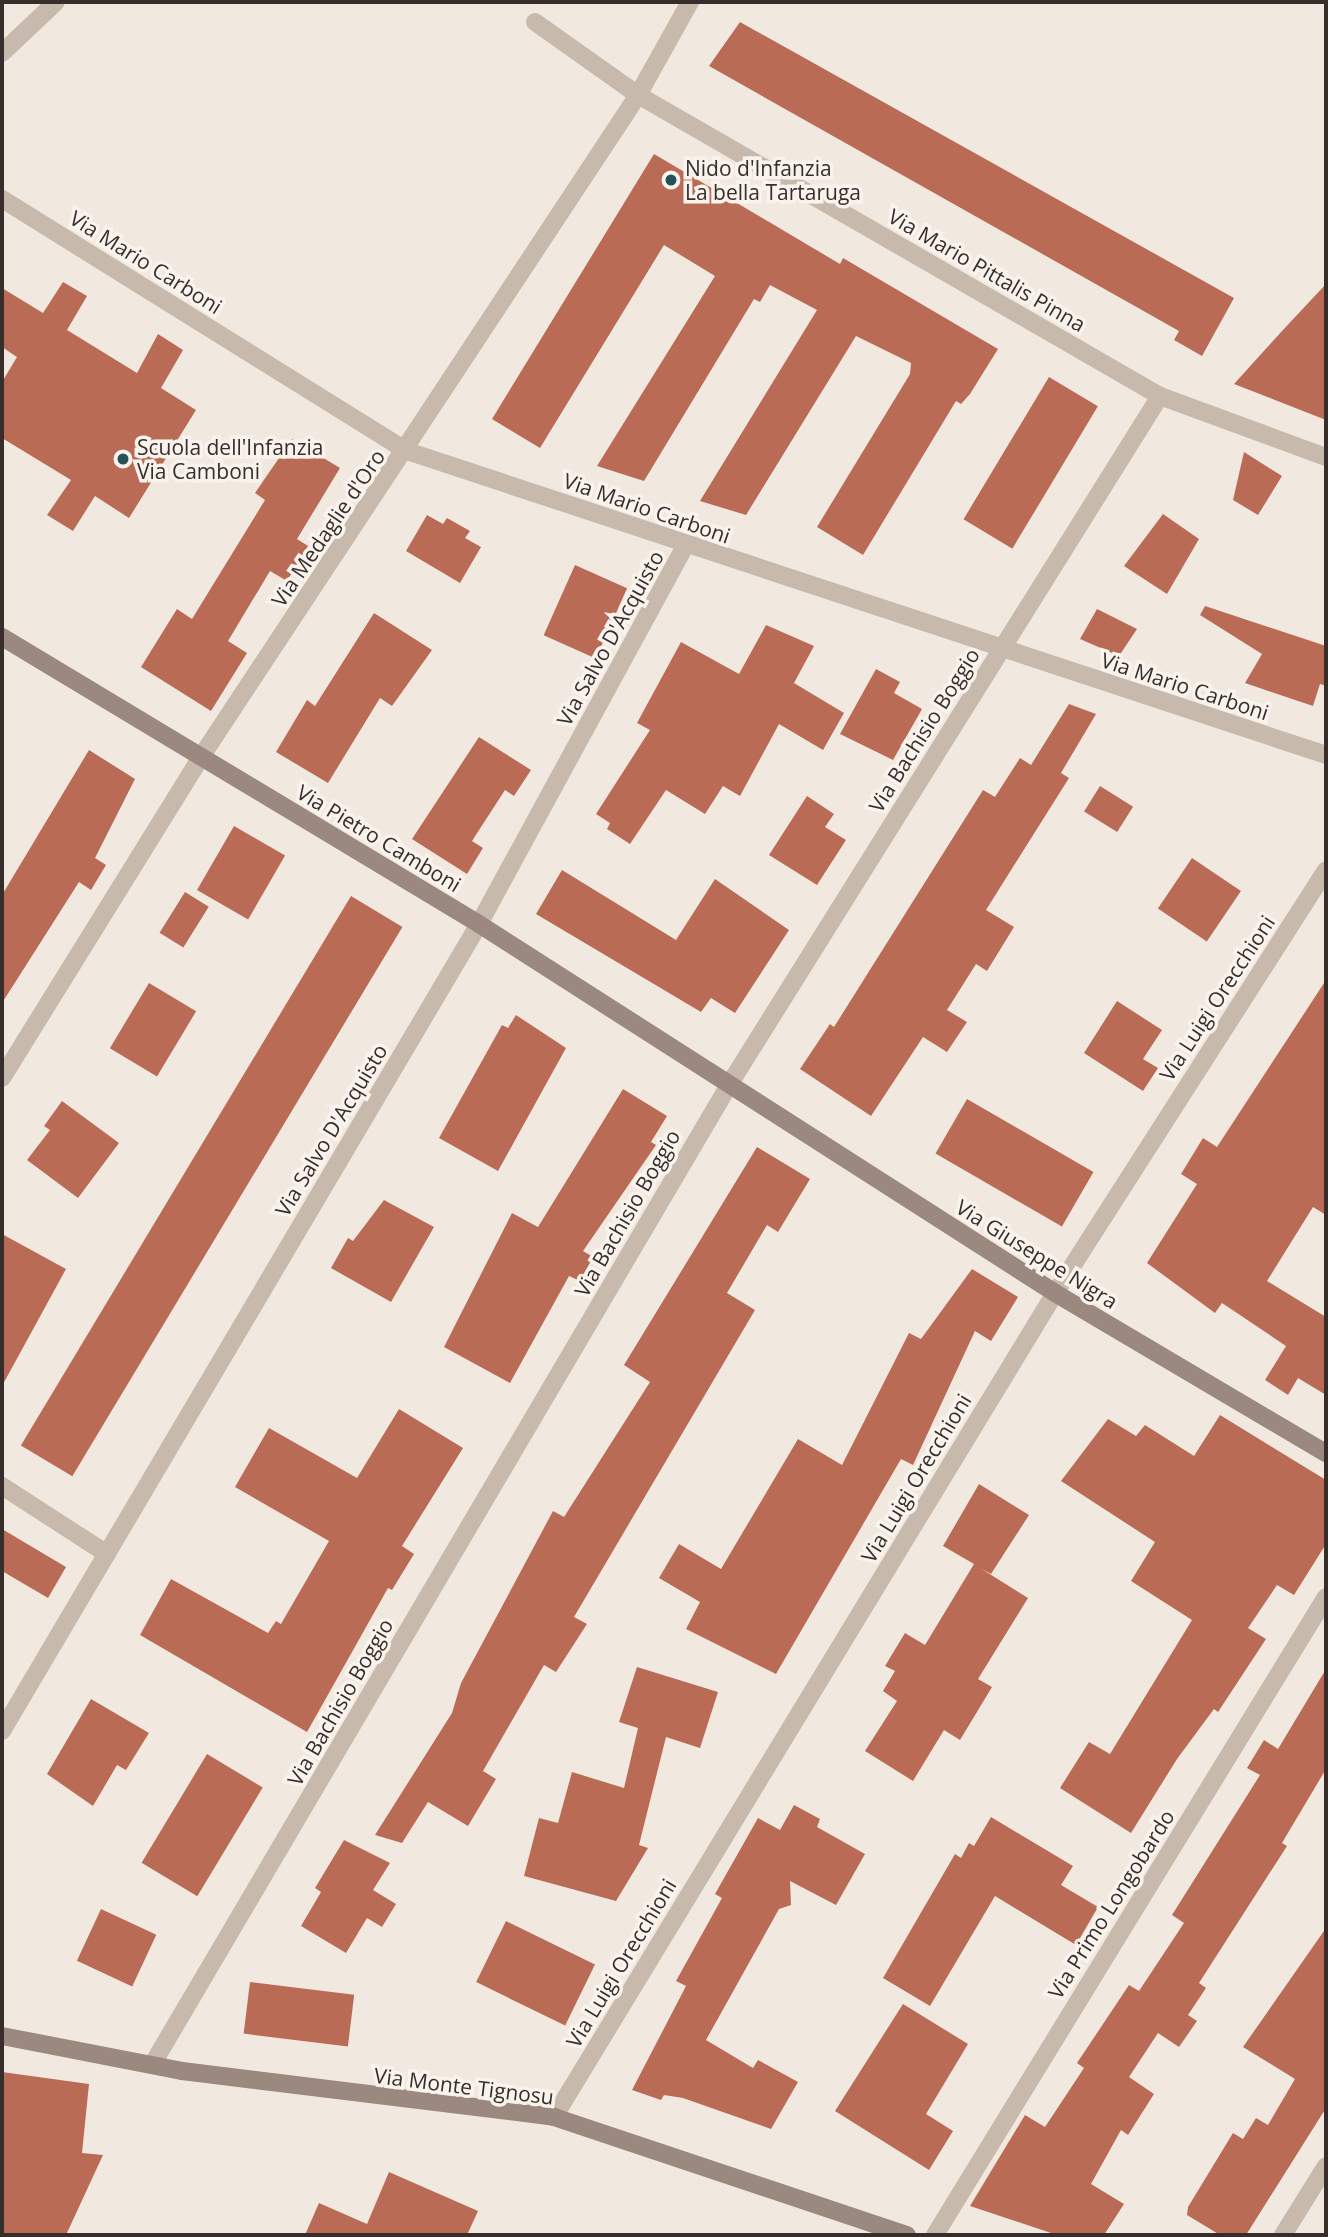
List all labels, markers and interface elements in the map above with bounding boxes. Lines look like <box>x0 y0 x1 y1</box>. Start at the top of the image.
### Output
place label: Nido d'Infanzia La bella Tartaruga <box>685 155 861 205</box>
marker: Nido d'Infanzia La bella Tartaruga <box>663 172 679 188</box>
street label: Via Mario Pittalis Pinna <box>884 203 1090 337</box>
street label: Via Mario Carboni <box>65 205 227 319</box>
place label: Scuola dell'Infanzia Via Camboni <box>137 434 324 484</box>
street label: Via Medaglie d'Oro <box>266 445 390 611</box>
marker: Scuola dell'Infanzia Via Camboni <box>115 451 131 467</box>
street label: Via Mario Carboni <box>560 468 734 548</box>
street label: Via Salvo D'Acquisto <box>551 546 669 730</box>
street label: Via Bachisio Boggio <box>863 643 985 817</box>
street label: Via Mario Carboni <box>1098 647 1272 725</box>
street label: Via Pietro Camboni <box>292 779 466 897</box>
street label: Via Luigi Orecchioni <box>1154 911 1280 1085</box>
street label: Via Salvo D'Acquisto <box>270 1039 392 1221</box>
street label: Via Bachisio Boggio <box>569 1125 685 1301</box>
street label: Via Giuseppe Nigra <box>951 1194 1123 1314</box>
street label: Via Luigi Orecchioni <box>856 1389 976 1567</box>
street label: Via Bachisio Boggio <box>282 1614 398 1790</box>
street label: Via Primo Longobardo <box>1043 1805 1179 2003</box>
street label: Via Luigi Orecchioni <box>561 1874 681 2052</box>
street label: Via Monte Tignosu <box>373 2062 555 2110</box>

